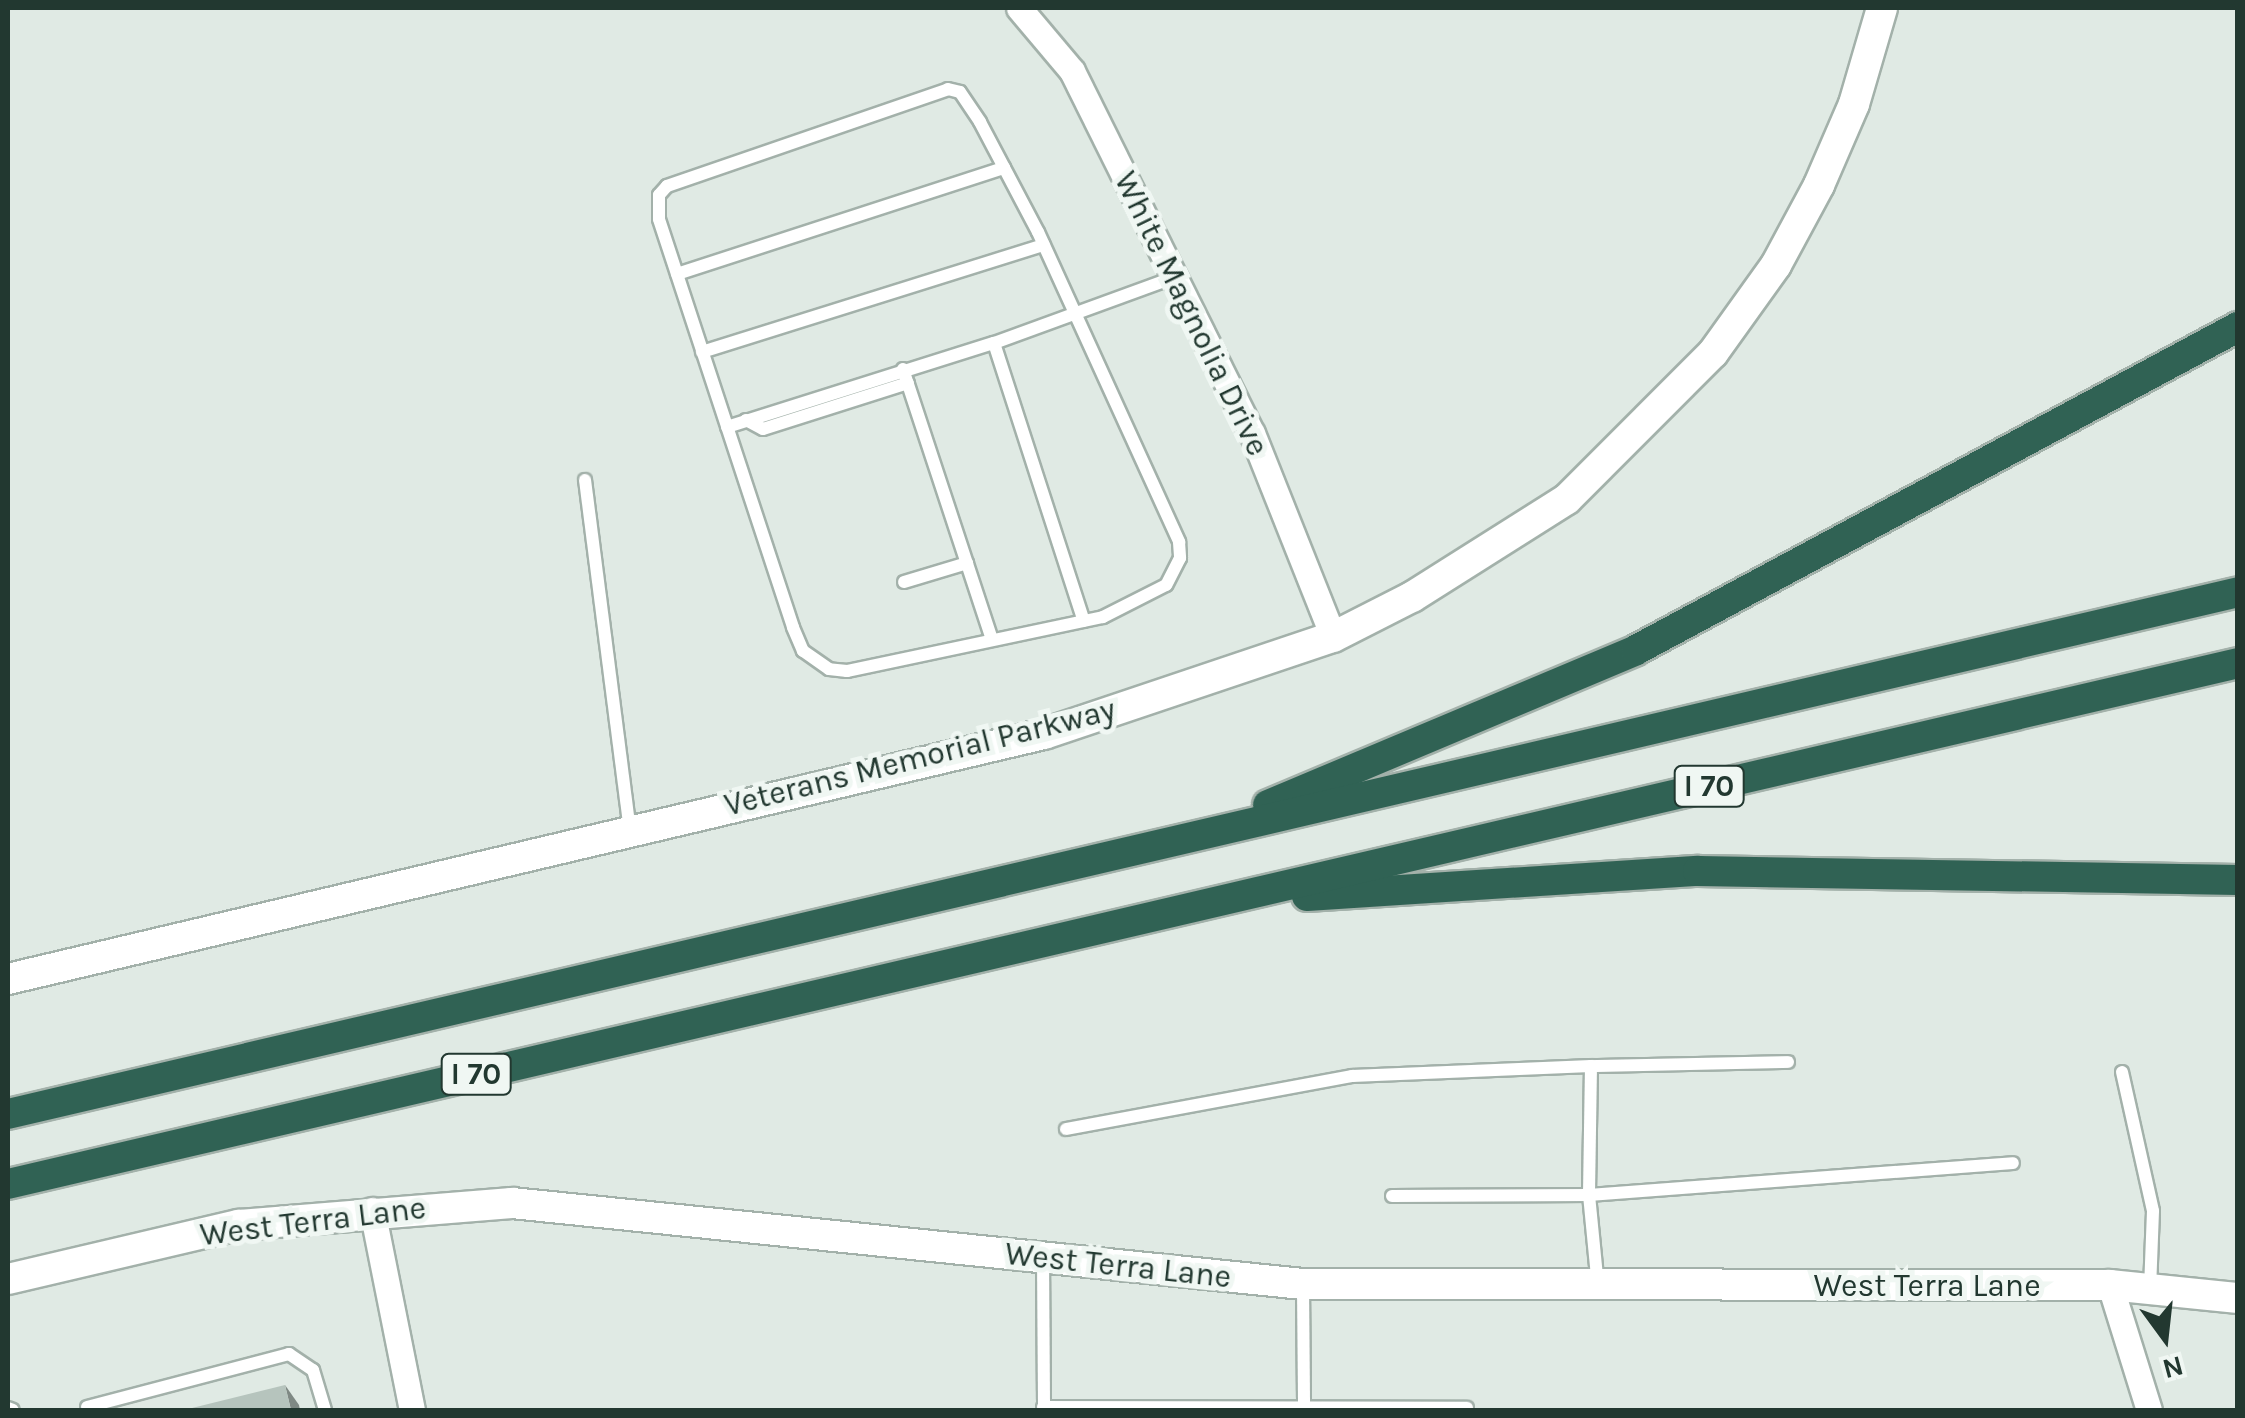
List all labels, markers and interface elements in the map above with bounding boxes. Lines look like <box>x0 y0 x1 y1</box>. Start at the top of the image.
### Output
street label: White Magnolia Drive <box>1105 166 1277 462</box>
street label: Veterans Memorial Parkway <box>720 691 1120 825</box>
road number: I 70 <box>1672 761 1746 811</box>
road number: I 70 <box>438 1049 514 1099</box>
street label: West Terra Lane <box>198 1189 428 1255</box>
street label: West Terra Lane <box>1003 1235 1233 1297</box>
street label: West Terra Lane <box>1813 1267 2041 1305</box>
north arrow <box>2115 1288 2215 1388</box>
text: N <box>2159 1349 2187 1386</box>

